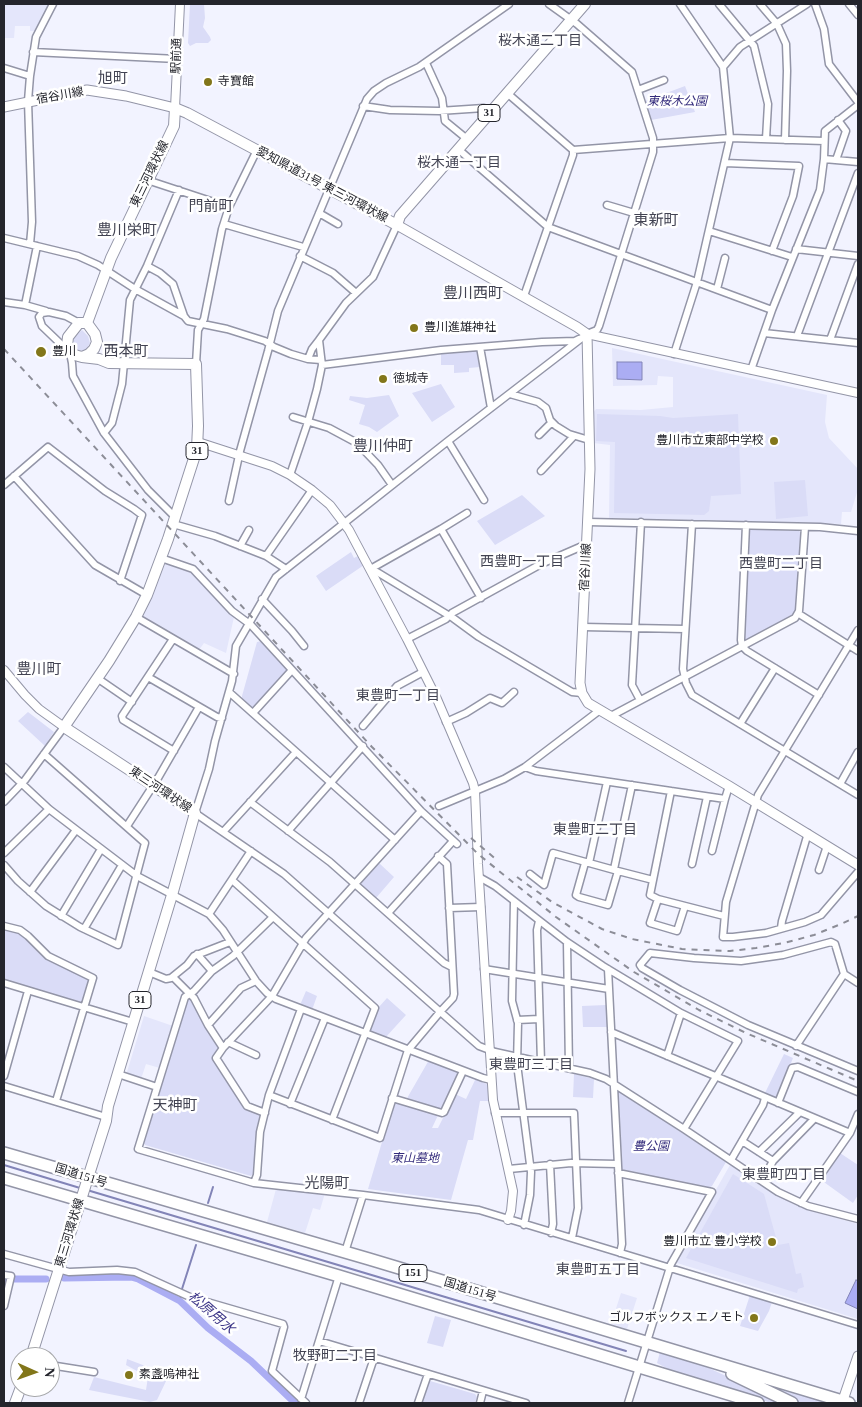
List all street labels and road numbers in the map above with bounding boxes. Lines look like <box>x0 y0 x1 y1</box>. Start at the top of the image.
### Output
street label: 駅前通 <box>169 38 185 74</box>
street label: 宿谷川線 <box>35 85 85 107</box>
road number: 31 <box>478 105 500 122</box>
street label: 東三河環状線 <box>128 138 172 210</box>
street label: 愛知県道31号 東三河環状線 <box>254 144 390 226</box>
road number: 31 <box>186 442 208 460</box>
street label: 宿谷川線 <box>578 543 594 591</box>
street label: 東三河環状線 <box>126 764 194 816</box>
road number: 31 <box>129 992 151 1008</box>
street label: 国道151号 <box>53 1161 109 1191</box>
street label: 東三河環状線 <box>53 1196 87 1270</box>
road number: 151 <box>399 1264 427 1282</box>
street label: 国道151号 <box>442 1275 498 1305</box>

